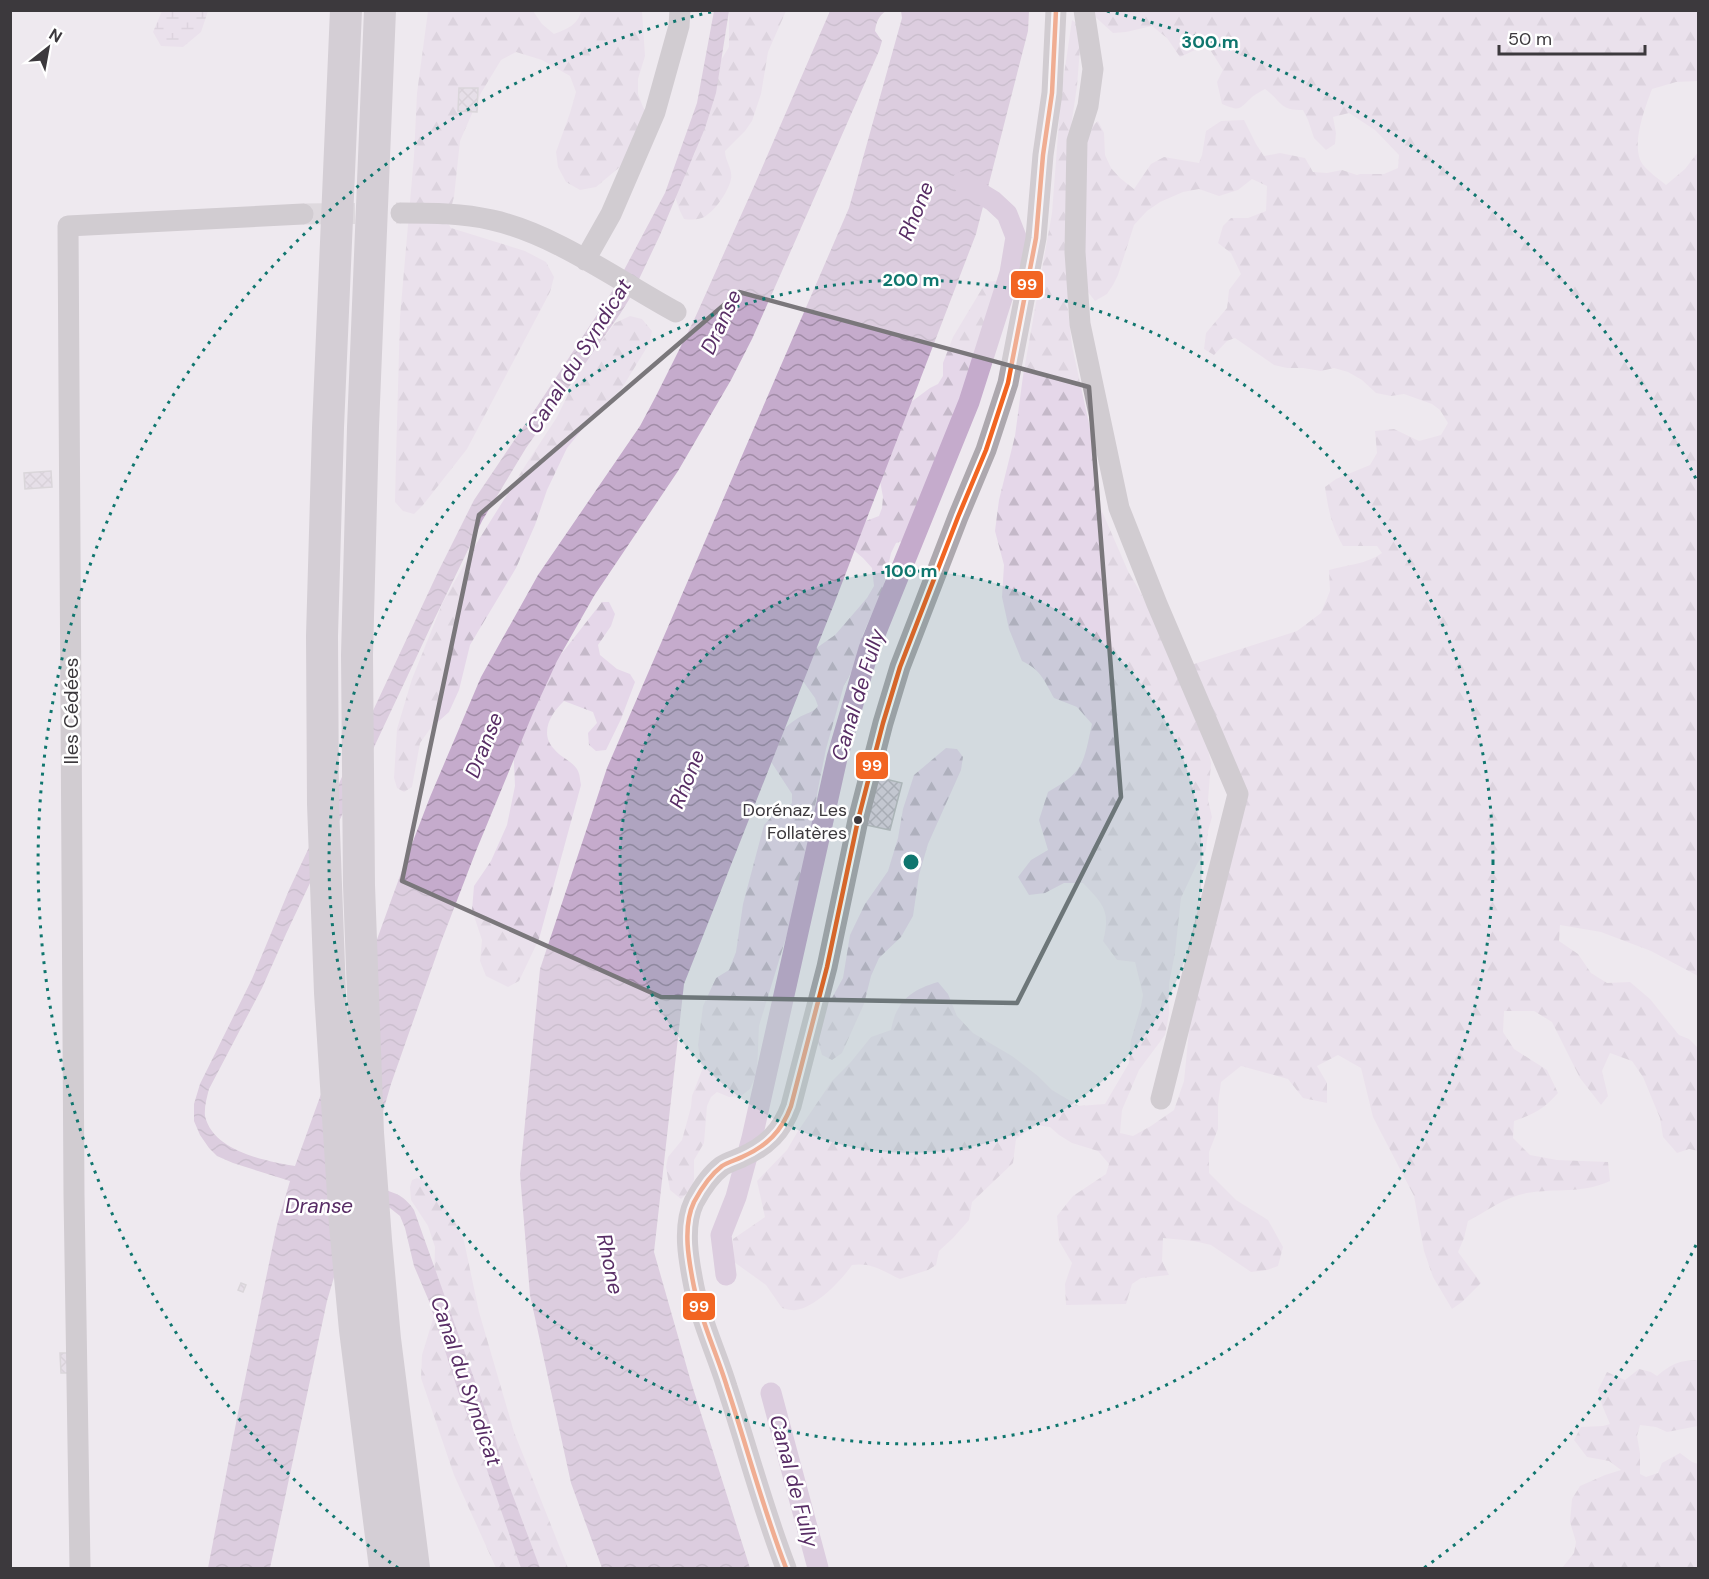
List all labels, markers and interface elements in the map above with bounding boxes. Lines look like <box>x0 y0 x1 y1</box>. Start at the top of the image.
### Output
north arrow <box>18 18 78 78</box>
scale bar <box>1499 18 1644 56</box>
text: N <box>45 24 66 48</box>
text: 50 m <box>1508 27 1552 51</box>
text: 300 m <box>1181 30 1239 54</box>
water label: Rhone <box>892 177 940 245</box>
text: 200 m <box>883 268 939 292</box>
line badge: 99 <box>1010 270 1044 299</box>
water label: Canal du Syndicat <box>520 272 638 439</box>
text: 99 <box>1017 274 1037 295</box>
water label: Dranse <box>694 285 748 359</box>
text: 100 m <box>884 559 938 583</box>
water label: Canal de Fully <box>825 625 892 764</box>
street label: Iles Cédées <box>58 658 84 764</box>
water label: Dranse <box>458 708 510 782</box>
water label: Rhone <box>663 745 711 813</box>
line badge: 99 <box>855 751 889 780</box>
text: 99 <box>862 755 882 776</box>
place label: Dorénaz, Les Follatères <box>743 798 847 845</box>
marker: Dorénaz, Les Follatères <box>852 814 864 826</box>
centre of rings <box>901 852 921 872</box>
water label: Dranse <box>285 1192 353 1220</box>
water label: Rhone <box>590 1231 630 1297</box>
water label: Canal du Syndicat <box>424 1292 508 1471</box>
line badge: 99 <box>682 1292 716 1321</box>
text: 99 <box>689 1296 709 1317</box>
water label: Canal de Fully <box>763 1412 825 1552</box>

